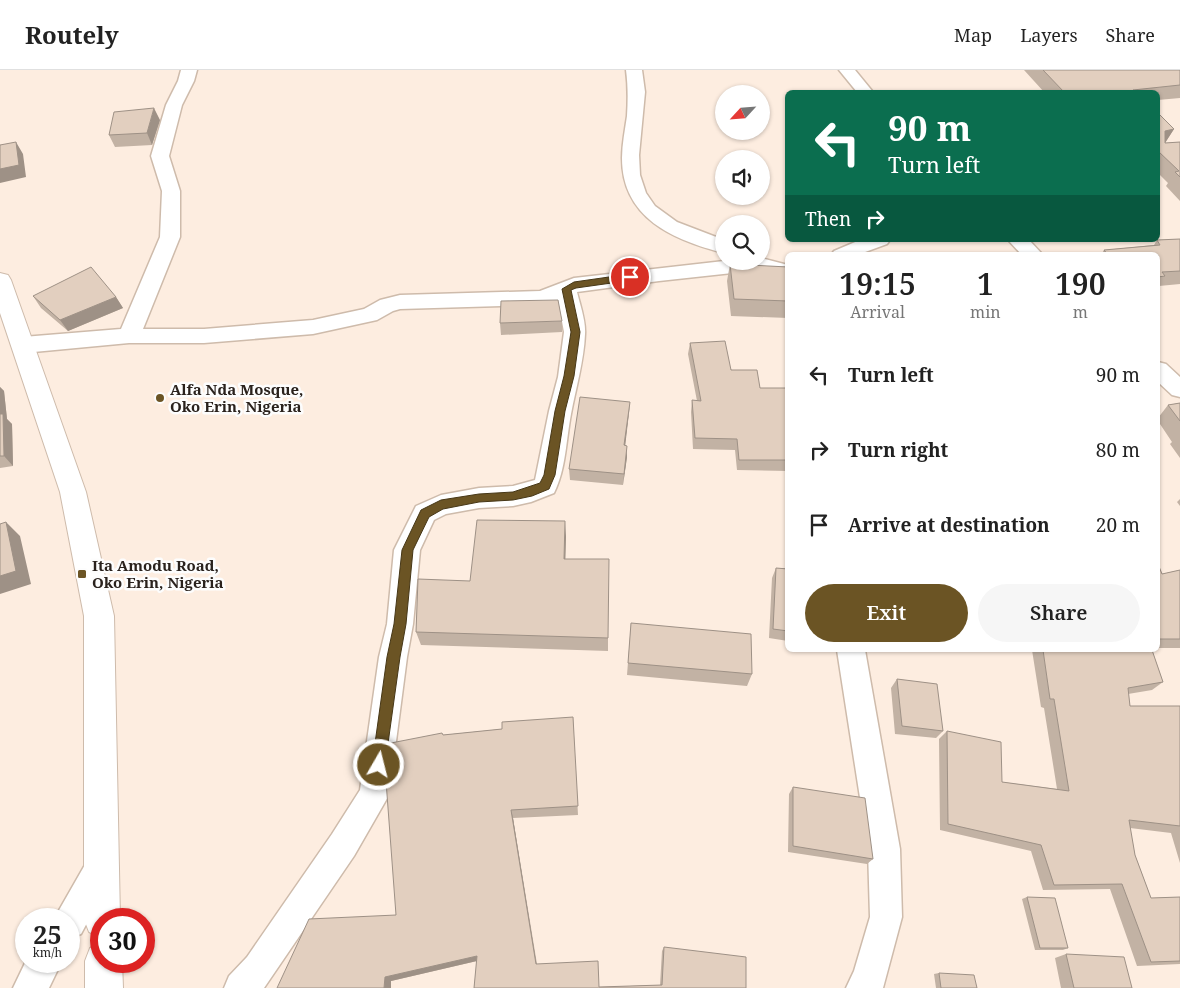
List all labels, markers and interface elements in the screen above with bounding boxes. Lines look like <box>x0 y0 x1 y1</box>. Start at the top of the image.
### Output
text: Routely <box>25 18 119 51</box>
text: Map <box>954 23 992 47</box>
text: Layers <box>1020 23 1078 47</box>
text: Share <box>1106 23 1155 47</box>
north arrow <box>715 85 770 140</box>
map controls <box>715 85 770 270</box>
text: 90 m <box>888 104 971 151</box>
icon: left <box>805 110 870 175</box>
text: Turn left <box>888 149 980 179</box>
button: sound <box>715 150 770 205</box>
icon: right <box>861 205 889 233</box>
text: Then <box>805 206 851 232</box>
button: search <box>715 215 770 270</box>
pin <box>609 256 651 298</box>
icon: arrive <box>616 263 644 291</box>
text: 19:15 <box>839 263 916 304</box>
text: 1 <box>977 263 994 304</box>
text: 190 <box>1055 263 1106 304</box>
text: Arrival <box>850 301 905 323</box>
text: min <box>970 301 1001 323</box>
text: m <box>1073 301 1088 323</box>
icon: left <box>805 361 833 389</box>
text: Turn left <box>848 362 934 388</box>
text: 90 m <box>1096 362 1140 388</box>
place label: Alfa Nda Mosque, Oko Erin, Nigeria <box>170 379 303 416</box>
marker: Alfa Nda Mosque, Oko Erin, Nigeria <box>154 392 166 404</box>
icon: right <box>805 436 833 464</box>
text: Turn right <box>848 437 948 463</box>
text: 80 m <box>1096 437 1140 463</box>
icon: arrive <box>805 511 833 539</box>
text: Arrive at destination <box>848 512 1050 538</box>
text: 20 m <box>1096 512 1140 538</box>
place label: Ita Amodu Road, Oko Erin, Nigeria <box>92 555 224 592</box>
marker: Ita Amodu Road, Oko Erin, Nigeria <box>76 568 88 580</box>
button: Exit <box>805 584 968 642</box>
button: Share <box>978 584 1140 642</box>
position arrow <box>352 738 404 790</box>
speed limit sign: 30 <box>90 908 155 973</box>
text: 25 <box>33 917 62 951</box>
text: km/h <box>33 944 62 961</box>

